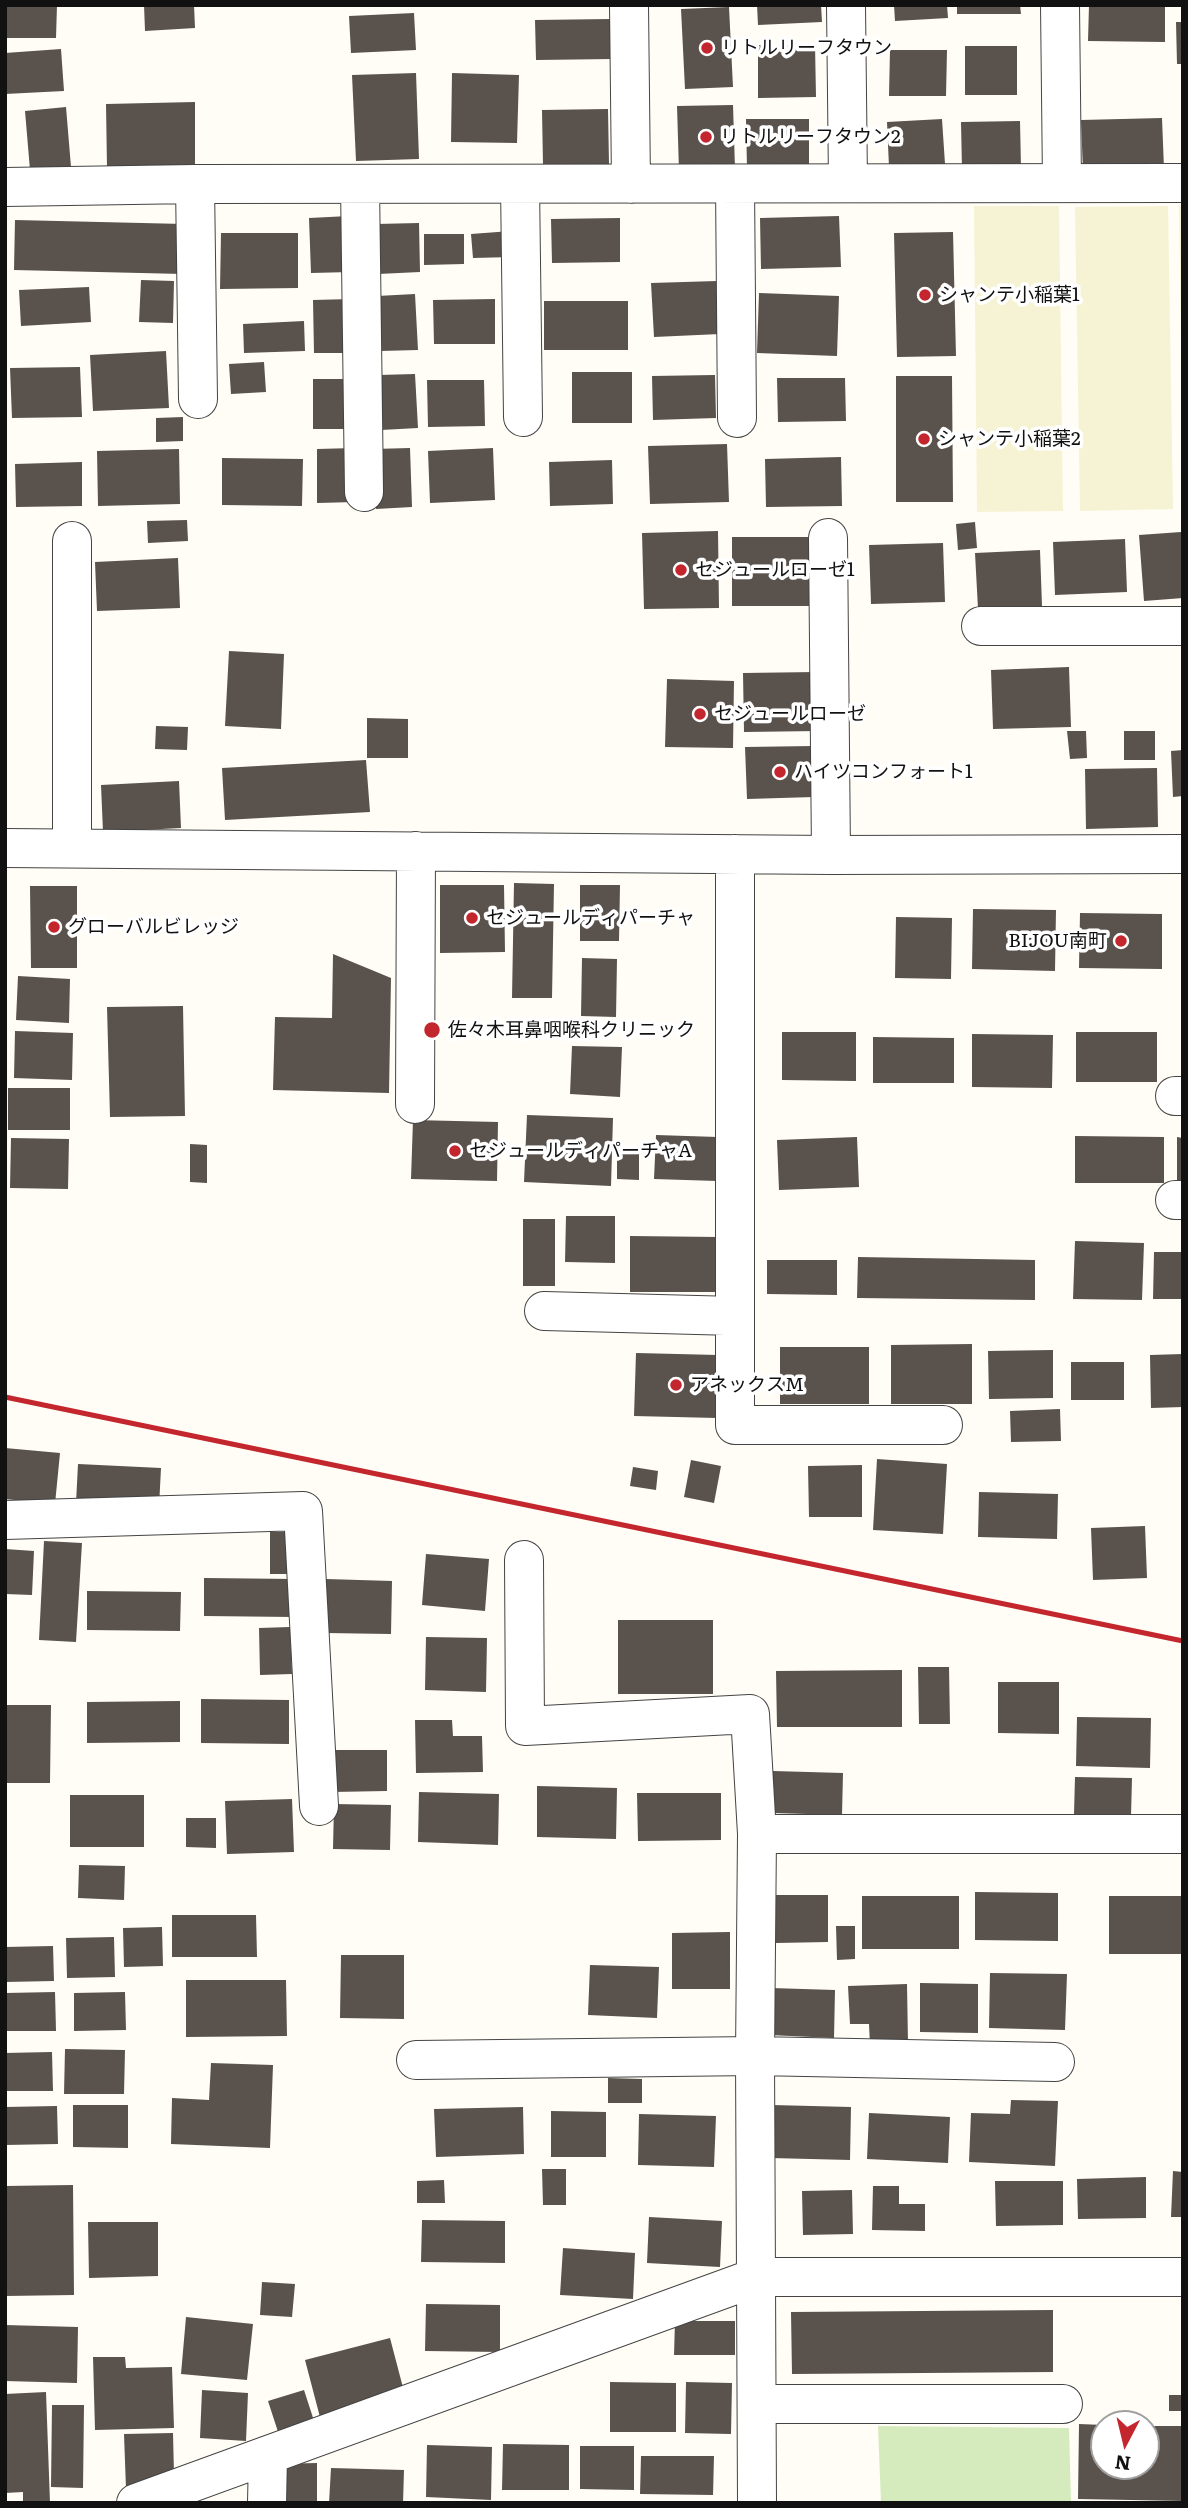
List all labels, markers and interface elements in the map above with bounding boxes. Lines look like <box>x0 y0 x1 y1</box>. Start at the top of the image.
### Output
place label: リトルリーフタウン <box>721 37 892 59</box>
marker: リトルリーフタウン <box>699 40 715 56</box>
place label: リトルリーフタウン2 <box>720 126 901 148</box>
marker: リトルリーフタウン2 <box>698 129 714 145</box>
place label: シャンテ小稲葉1 <box>939 284 1080 306</box>
marker: シャンテ小稲葉1 <box>917 287 933 303</box>
place label: シャンテ小稲葉2 <box>938 428 1081 450</box>
marker: シャンテ小稲葉2 <box>916 431 932 447</box>
place label: セジュールローゼ1 <box>695 559 855 581</box>
marker: セジュールローゼ1 <box>673 562 689 578</box>
place label: セジュールローゼ <box>714 703 866 725</box>
marker: セジュールローゼ <box>692 706 708 722</box>
place label: ハイツコンフォート1 <box>794 761 973 783</box>
marker: ハイツコンフォート1 <box>772 764 788 780</box>
place label: セジュールディパーチャ <box>486 907 695 929</box>
marker: セジュールディパーチャ <box>464 910 480 926</box>
place label: グローバルビレッジ <box>68 916 239 938</box>
marker: グローバルビレッジ <box>46 919 62 935</box>
place label: BIJOU南町 <box>1008 930 1107 952</box>
marker: BIJOU南町 <box>1113 933 1129 949</box>
place label: 佐々木耳鼻咽喉科クリニック <box>448 1019 695 1041</box>
marker: 佐々木耳鼻咽喉科クリニック <box>422 1020 442 1040</box>
place label: セジュールディパーチャA <box>469 1140 692 1162</box>
marker: セジュールディパーチャA <box>447 1143 463 1159</box>
place label: アネックスM <box>690 1374 804 1396</box>
marker: アネックスM <box>668 1377 684 1393</box>
north arrow <box>1090 2410 1160 2480</box>
text: N <box>1113 2449 1132 2479</box>

